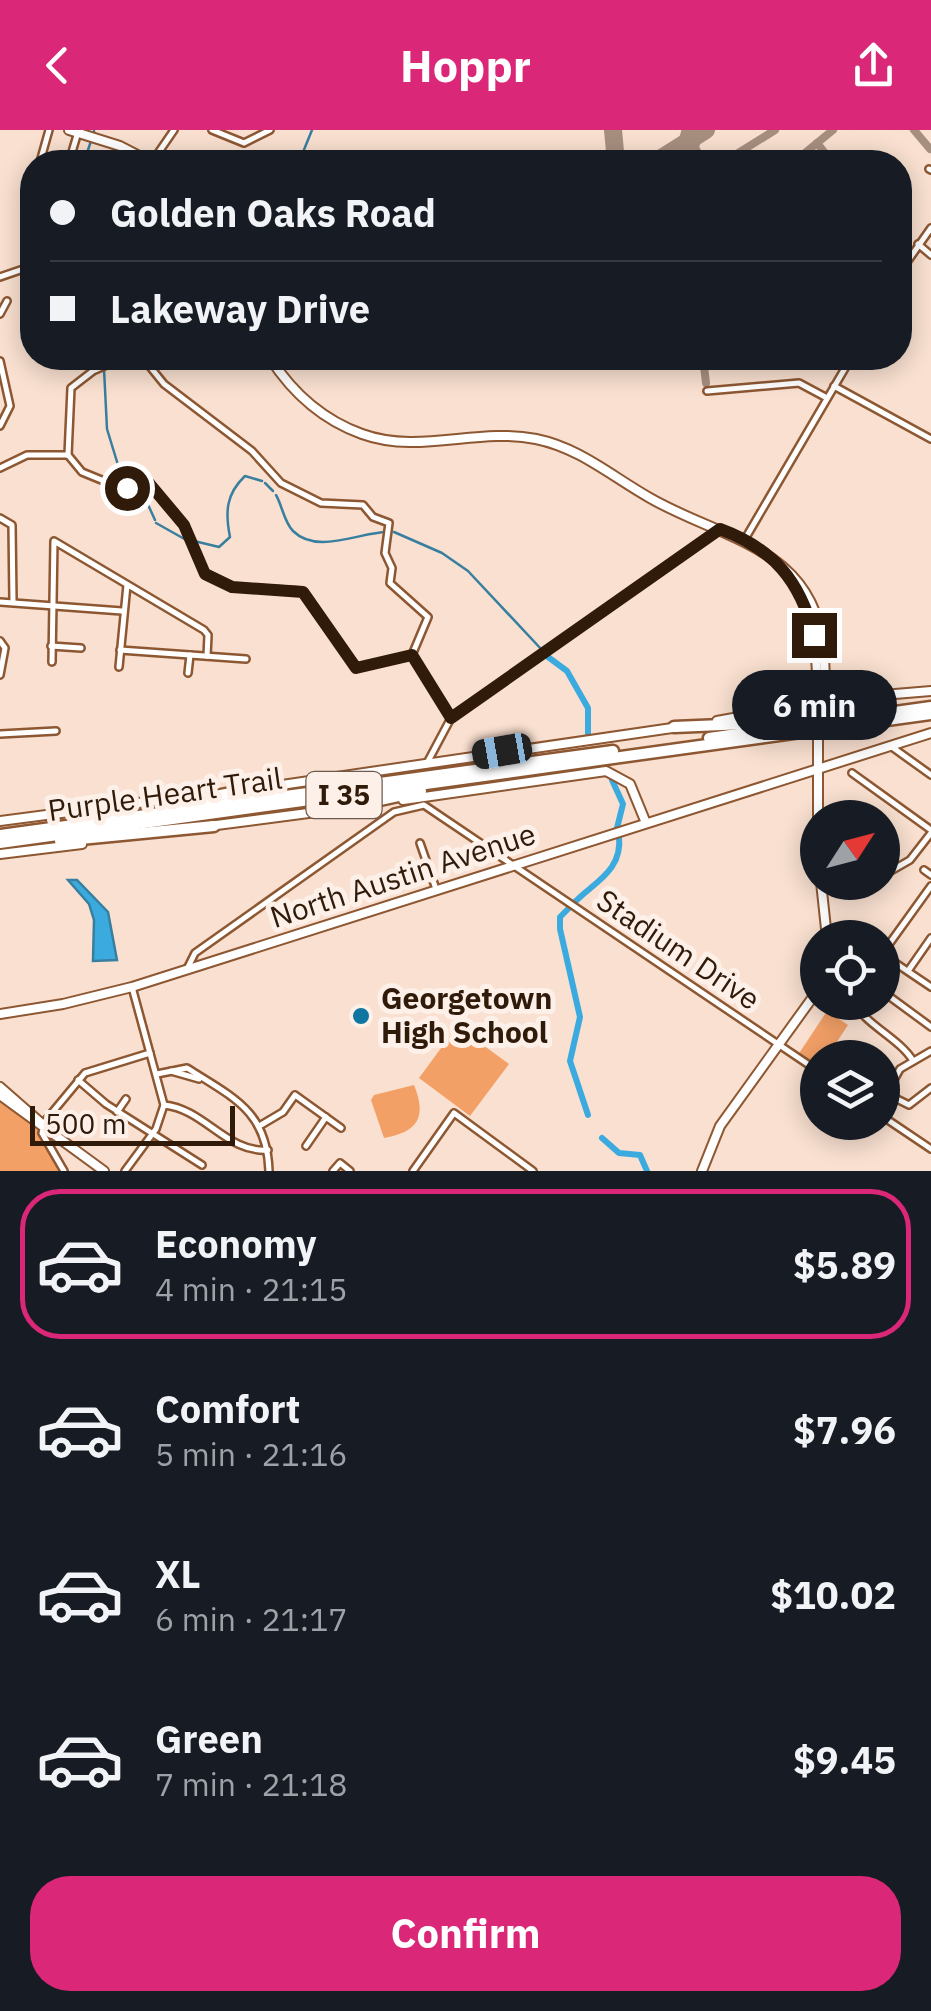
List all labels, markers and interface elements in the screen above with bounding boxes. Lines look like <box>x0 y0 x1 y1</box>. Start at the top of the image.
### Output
text: Hoppr <box>400 36 531 94</box>
icon: back <box>30 38 85 93</box>
icon: share <box>846 38 901 93</box>
text: Golden Oaks Road <box>110 188 436 237</box>
text: Lakeway Drive <box>110 284 370 333</box>
route start <box>105 466 150 511</box>
route end <box>792 613 837 658</box>
callout: 6 min <box>732 670 896 740</box>
text: 6 min <box>773 684 856 726</box>
car <box>470 731 534 771</box>
street label: Purple Heart Trail <box>45 758 284 829</box>
road number: I 35 <box>306 772 382 818</box>
north arrow <box>800 800 900 900</box>
map controls <box>800 800 900 1140</box>
street label: North Austin Avenue <box>265 813 540 936</box>
street label: Stadium Drive <box>590 880 768 1018</box>
button: locate <box>800 920 900 1020</box>
place label: Georgetown High School <box>381 978 552 1051</box>
marker: Georgetown High School <box>350 1005 372 1027</box>
button: layers <box>800 1040 900 1140</box>
scale bar <box>30 1101 235 1146</box>
text: 500 m <box>45 1105 126 1142</box>
icon: car <box>35 1219 125 1309</box>
text: Economy <box>155 1219 317 1268</box>
text: $5.89 <box>793 1240 896 1289</box>
text: 4 min · 21:15 <box>155 1268 348 1310</box>
icon: car <box>35 1384 125 1474</box>
text: Comfort <box>155 1384 300 1433</box>
text: $7.96 <box>793 1405 896 1454</box>
text: 5 min · 21:16 <box>155 1433 348 1475</box>
icon: car <box>35 1549 125 1639</box>
text: XL <box>155 1549 201 1598</box>
text: $10.02 <box>770 1570 896 1619</box>
text: 6 min · 21:17 <box>155 1598 348 1640</box>
icon: car <box>35 1714 125 1804</box>
text: Green <box>155 1714 263 1763</box>
text: $9.45 <box>793 1735 896 1784</box>
text: 7 min · 21:18 <box>155 1763 348 1805</box>
button: Confirm <box>30 1876 901 1991</box>

